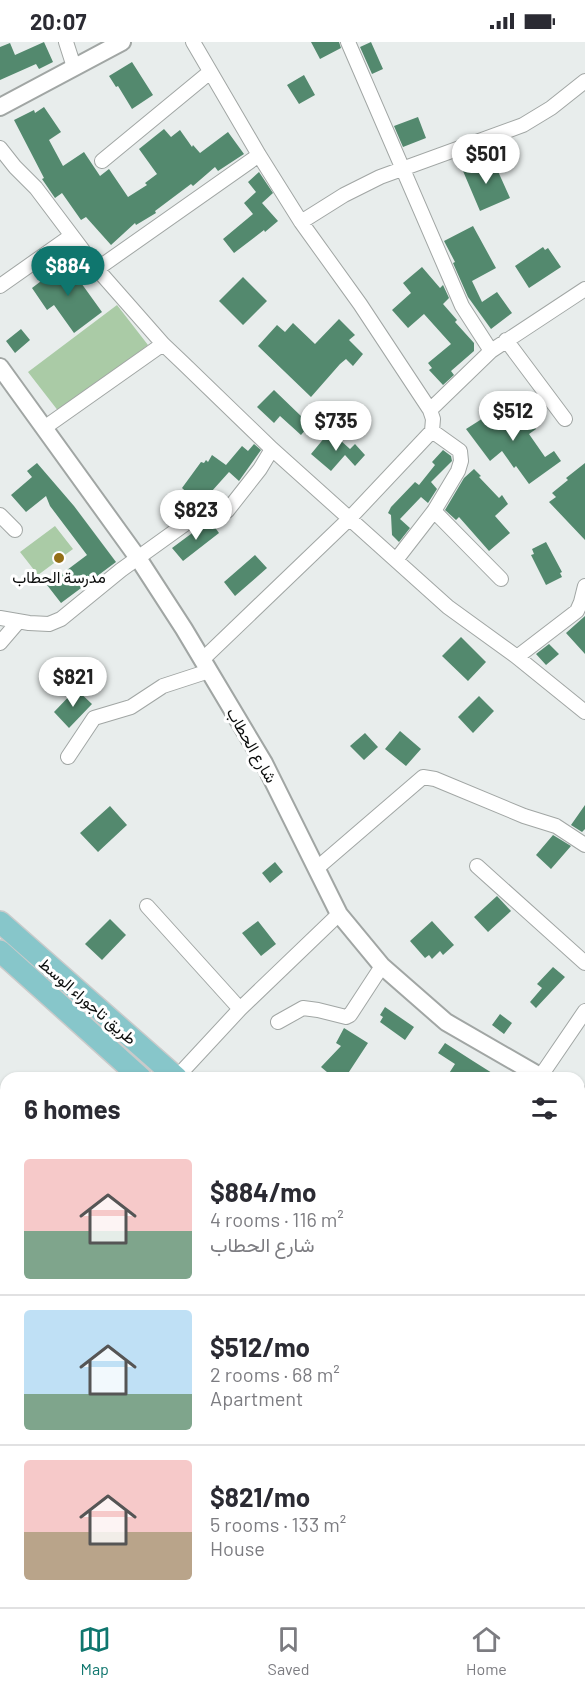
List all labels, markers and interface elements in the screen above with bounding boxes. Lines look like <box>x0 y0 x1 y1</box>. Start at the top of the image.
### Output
text: 20:07 <box>30 8 86 34</box>
pin: $501 <box>450 134 522 185</box>
text: $501 <box>466 141 506 165</box>
pin: $884 <box>32 246 104 297</box>
text: $884 <box>45 253 91 277</box>
pin: $512 <box>477 391 549 442</box>
text: $512 <box>493 398 533 422</box>
pin: $735 <box>300 401 372 452</box>
text: $735 <box>315 408 357 432</box>
pin: $823 <box>160 490 232 541</box>
text: $823 <box>174 497 218 521</box>
marker: مدرسة الحطاب <box>52 551 66 565</box>
place label: مدرسة الحطاب <box>12 567 106 588</box>
pin: $821 <box>37 657 109 708</box>
text: $821 <box>53 664 93 688</box>
street label: شارع الحطاب <box>221 704 282 787</box>
street label: طريق تاجوراء الوسط <box>35 953 141 1049</box>
icon: filters <box>528 1092 561 1125</box>
text: 6 homes <box>24 1093 121 1124</box>
text: $884/mo <box>210 1176 316 1207</box>
icon: home <box>72 1183 144 1255</box>
text: 4 rooms · 116 m² <box>210 1207 344 1231</box>
text: شارع الحطاب <box>210 1232 314 1256</box>
text: $512/mo <box>210 1331 310 1362</box>
icon: home <box>72 1334 144 1406</box>
text: 2 rooms · 68 m² <box>210 1362 340 1386</box>
text: Apartment <box>210 1386 303 1410</box>
text: $821/mo <box>210 1481 310 1512</box>
icon: home <box>72 1484 144 1556</box>
text: 5 rooms · 133 m² <box>210 1512 346 1536</box>
text: House <box>210 1536 265 1560</box>
tab: Map <box>78 1623 111 1678</box>
tab: Saved <box>268 1623 310 1678</box>
tab: Home <box>466 1623 507 1678</box>

